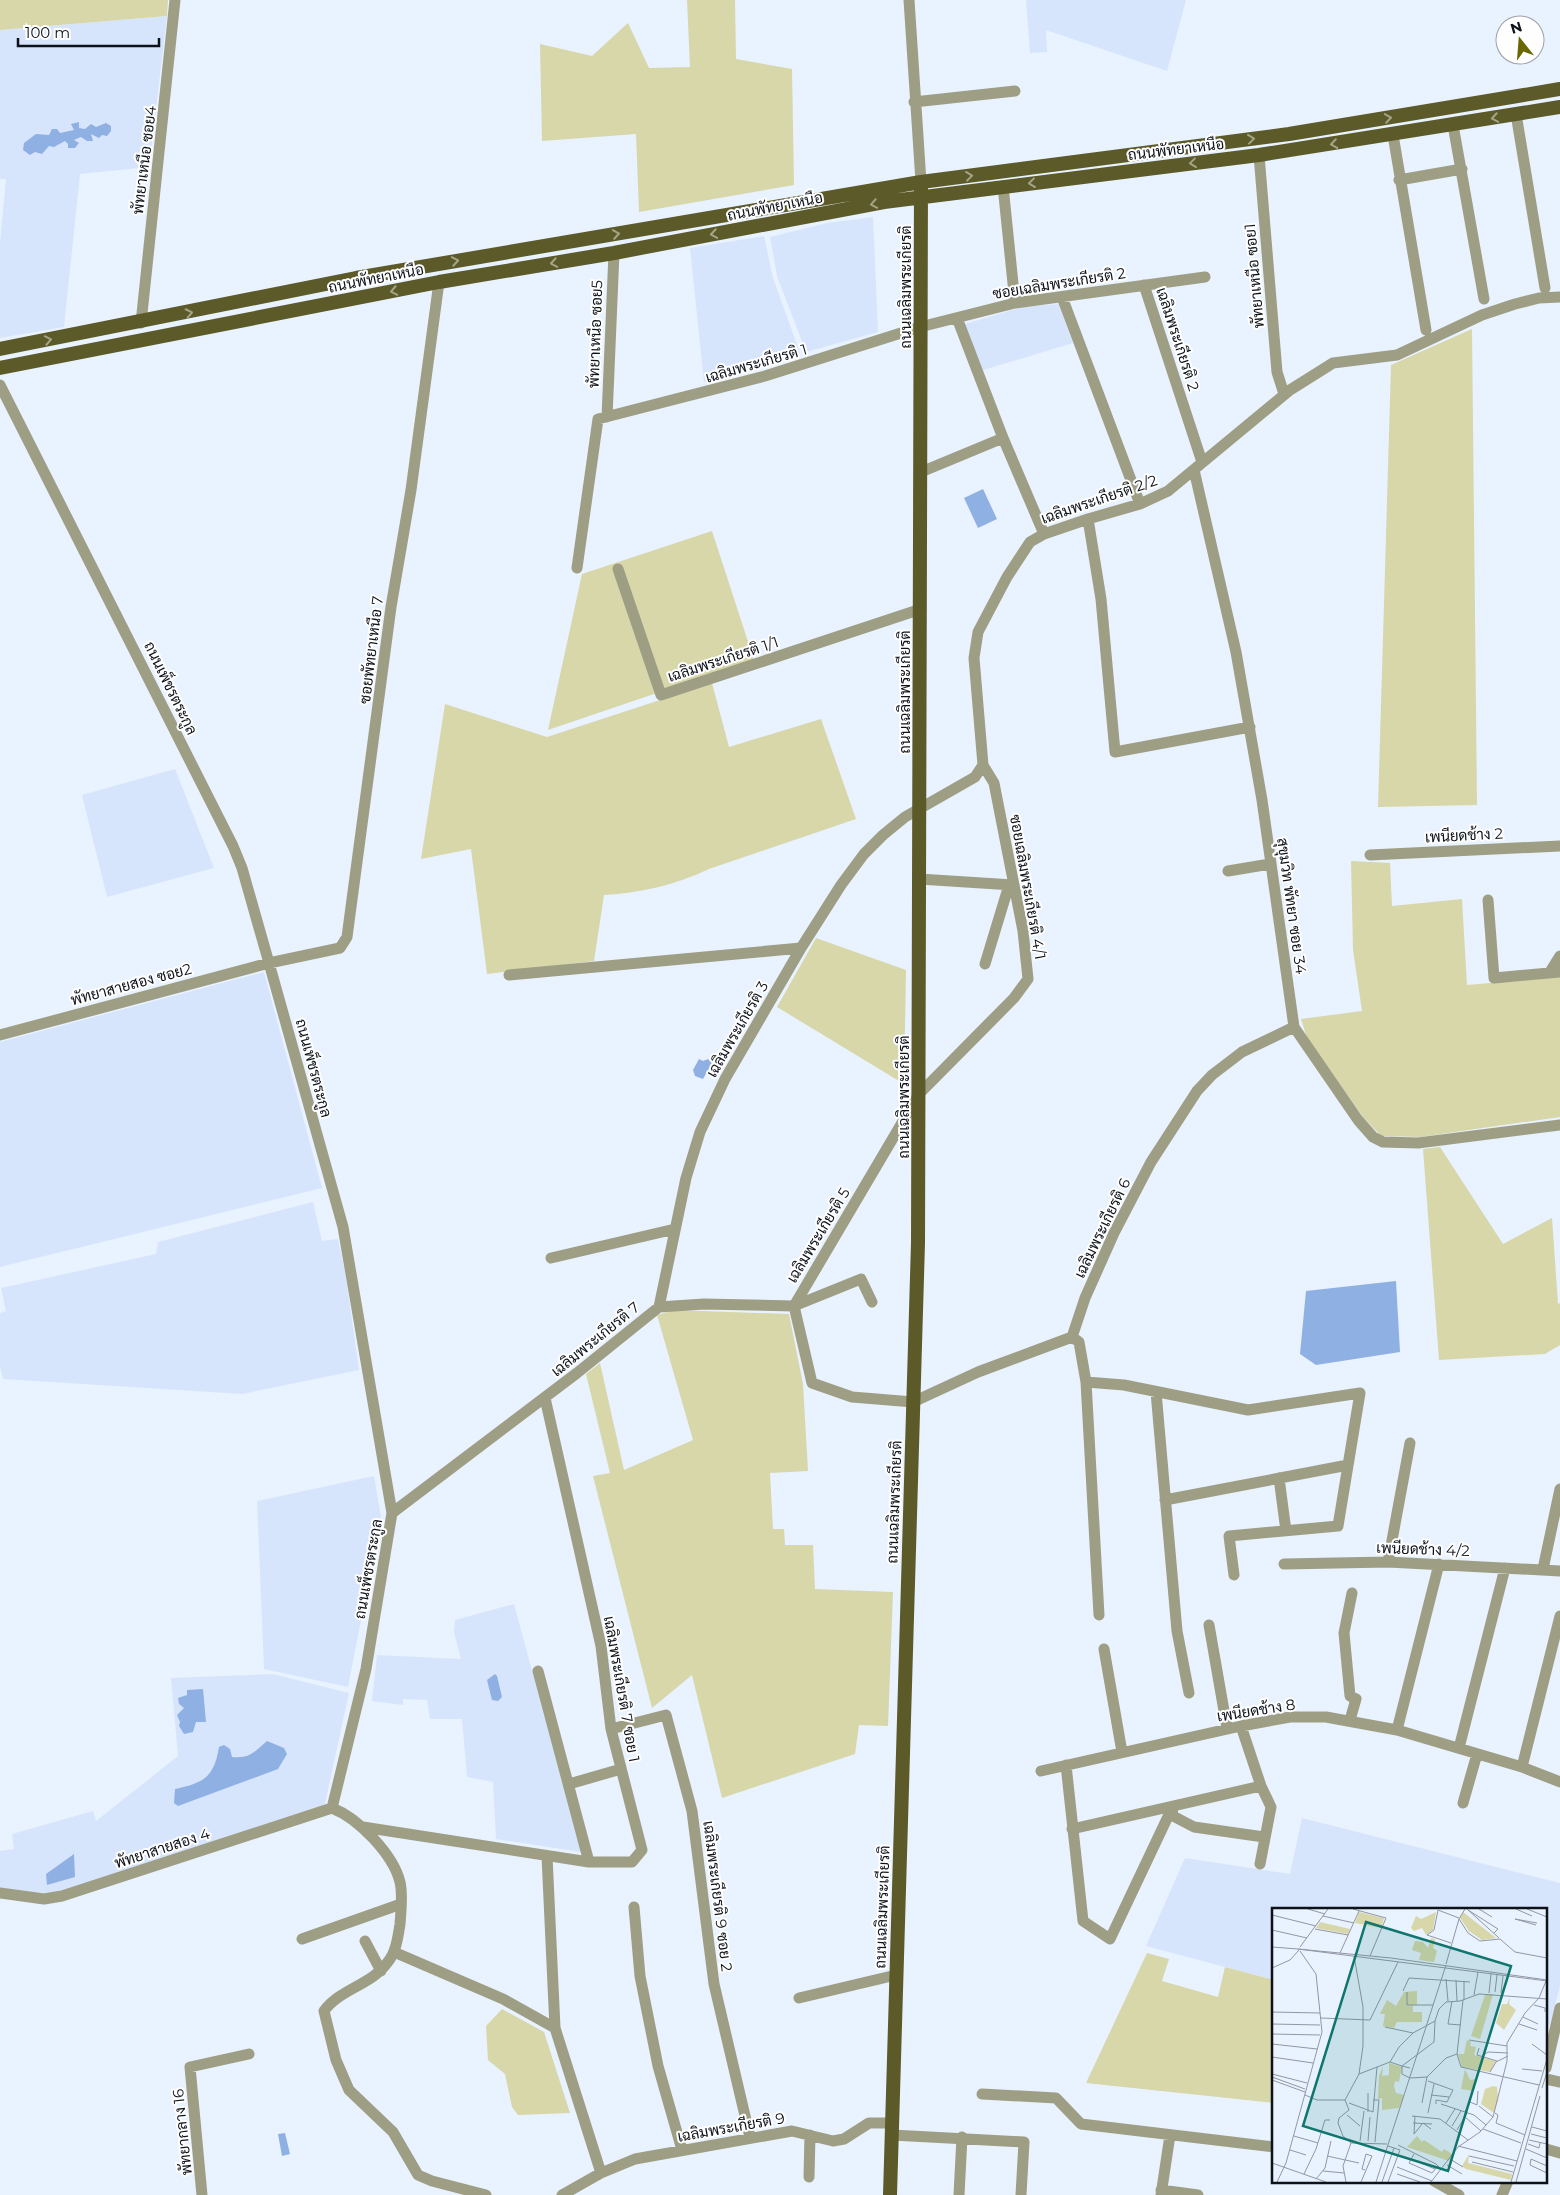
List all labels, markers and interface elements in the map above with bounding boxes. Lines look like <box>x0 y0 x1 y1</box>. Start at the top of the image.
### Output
scale bar <box>18 15 159 47</box>
north arrow <box>1495 15 1545 65</box>
text: N <box>1508 17 1524 38</box>
text: 100 m <box>25 23 70 42</box>
street label: พัทยาเหนือ ซอย4 <box>128 104 160 216</box>
one-way arrow <box>1490 112 1499 122</box>
one-way arrow <box>1384 113 1393 123</box>
street label: ถนนพัทยาเหนือ <box>1127 134 1225 164</box>
one-way arrow <box>1248 134 1256 145</box>
one-way arrow <box>1330 138 1339 148</box>
one-way arrow <box>1189 157 1197 168</box>
one-way arrow <box>965 171 973 182</box>
one-way arrow <box>1028 177 1036 188</box>
street label: ถนนพัทยาเหนือ <box>726 187 824 225</box>
one-way arrow <box>869 198 878 208</box>
street label: พัทยาเหนือ ซอย1 <box>1240 223 1268 329</box>
street label: ถนนเฉลิมพระเกียรติ <box>896 225 915 349</box>
one-way arrow <box>710 228 718 239</box>
one-way arrow <box>611 230 620 240</box>
one-way arrow <box>451 257 460 267</box>
one-way arrow <box>550 257 558 267</box>
street label: ถนนพัทยาเหนือ <box>327 259 425 297</box>
street label: ซอยเฉลิมพระเกียรติ 2 <box>991 263 1127 303</box>
street label: พัทยาเหนือ ซอย5 <box>584 280 606 388</box>
one-way arrow <box>390 285 398 296</box>
street label: เฉลิมพระเกียรติ 2 <box>1152 285 1204 393</box>
one-way arrow <box>184 308 193 319</box>
one-way arrow <box>43 336 52 346</box>
street label: เฉลิมพระเกียรติ 1 <box>703 339 809 387</box>
street label: เฉลิมพระเกียรติ 2/2 <box>1038 470 1160 528</box>
street label: ซอยพัทยาเหนือ 7 <box>355 595 387 705</box>
street label: ถนนเฉลิมพระเกียรติ <box>895 630 914 754</box>
street label: เฉลิมพระเกียรติ 1/1 <box>665 632 781 686</box>
street label: ถนนเพ็ชรตระกูล <box>139 638 203 738</box>
street label: ซอยเฉลิมพระเกียรติ 4/1 <box>1006 813 1050 961</box>
street label: เพนียดช้าง 2 <box>1425 823 1503 847</box>
street label: สุขุมวิท พัทยา ซอย 34 <box>1271 837 1311 976</box>
street label: พัทยาสายสอง ซอย2 <box>68 959 194 1009</box>
street label: เฉลิมพระเกียรติ 3 <box>702 978 772 1080</box>
street label: ถนนเพ็ชรตระกูล <box>291 1016 337 1120</box>
street label: ถนนเฉลิมพระเกียรติ <box>894 1035 913 1159</box>
street label: เฉลิมพระเกียรติ 6 <box>1070 1175 1134 1281</box>
street label: เฉลิมพระเกียรติ 5 <box>782 1184 854 1286</box>
street label: เฉลิมพระเกียรติ 7 <box>547 1297 643 1380</box>
street label: ถนนเฉลิมพระเกียรติ <box>882 1440 906 1564</box>
street label: ถนนเพ็ชรตระกูล <box>349 1517 387 1621</box>
street label: เพนียดช้าง 4/2 <box>1376 1538 1470 1560</box>
street label: เฉลิมพระเกียรติ 7 ซอย 1 <box>600 1614 644 1764</box>
street label: เพนียดช้าง 8 <box>1215 1694 1297 1726</box>
street label: เฉลิมพระเกียรติ 9 ซอย 2 <box>699 1820 737 1972</box>
street label: พัทยาสายสอง 4 <box>112 1824 212 1872</box>
street label: ถนนเฉลิมพระเกียรติ <box>870 1845 894 1969</box>
inset map <box>1272 1908 1548 2182</box>
street label: พัทยากลาง 16 <box>168 2088 196 2176</box>
street label: เฉลิมพระเกียรติ 9 <box>676 2108 786 2146</box>

